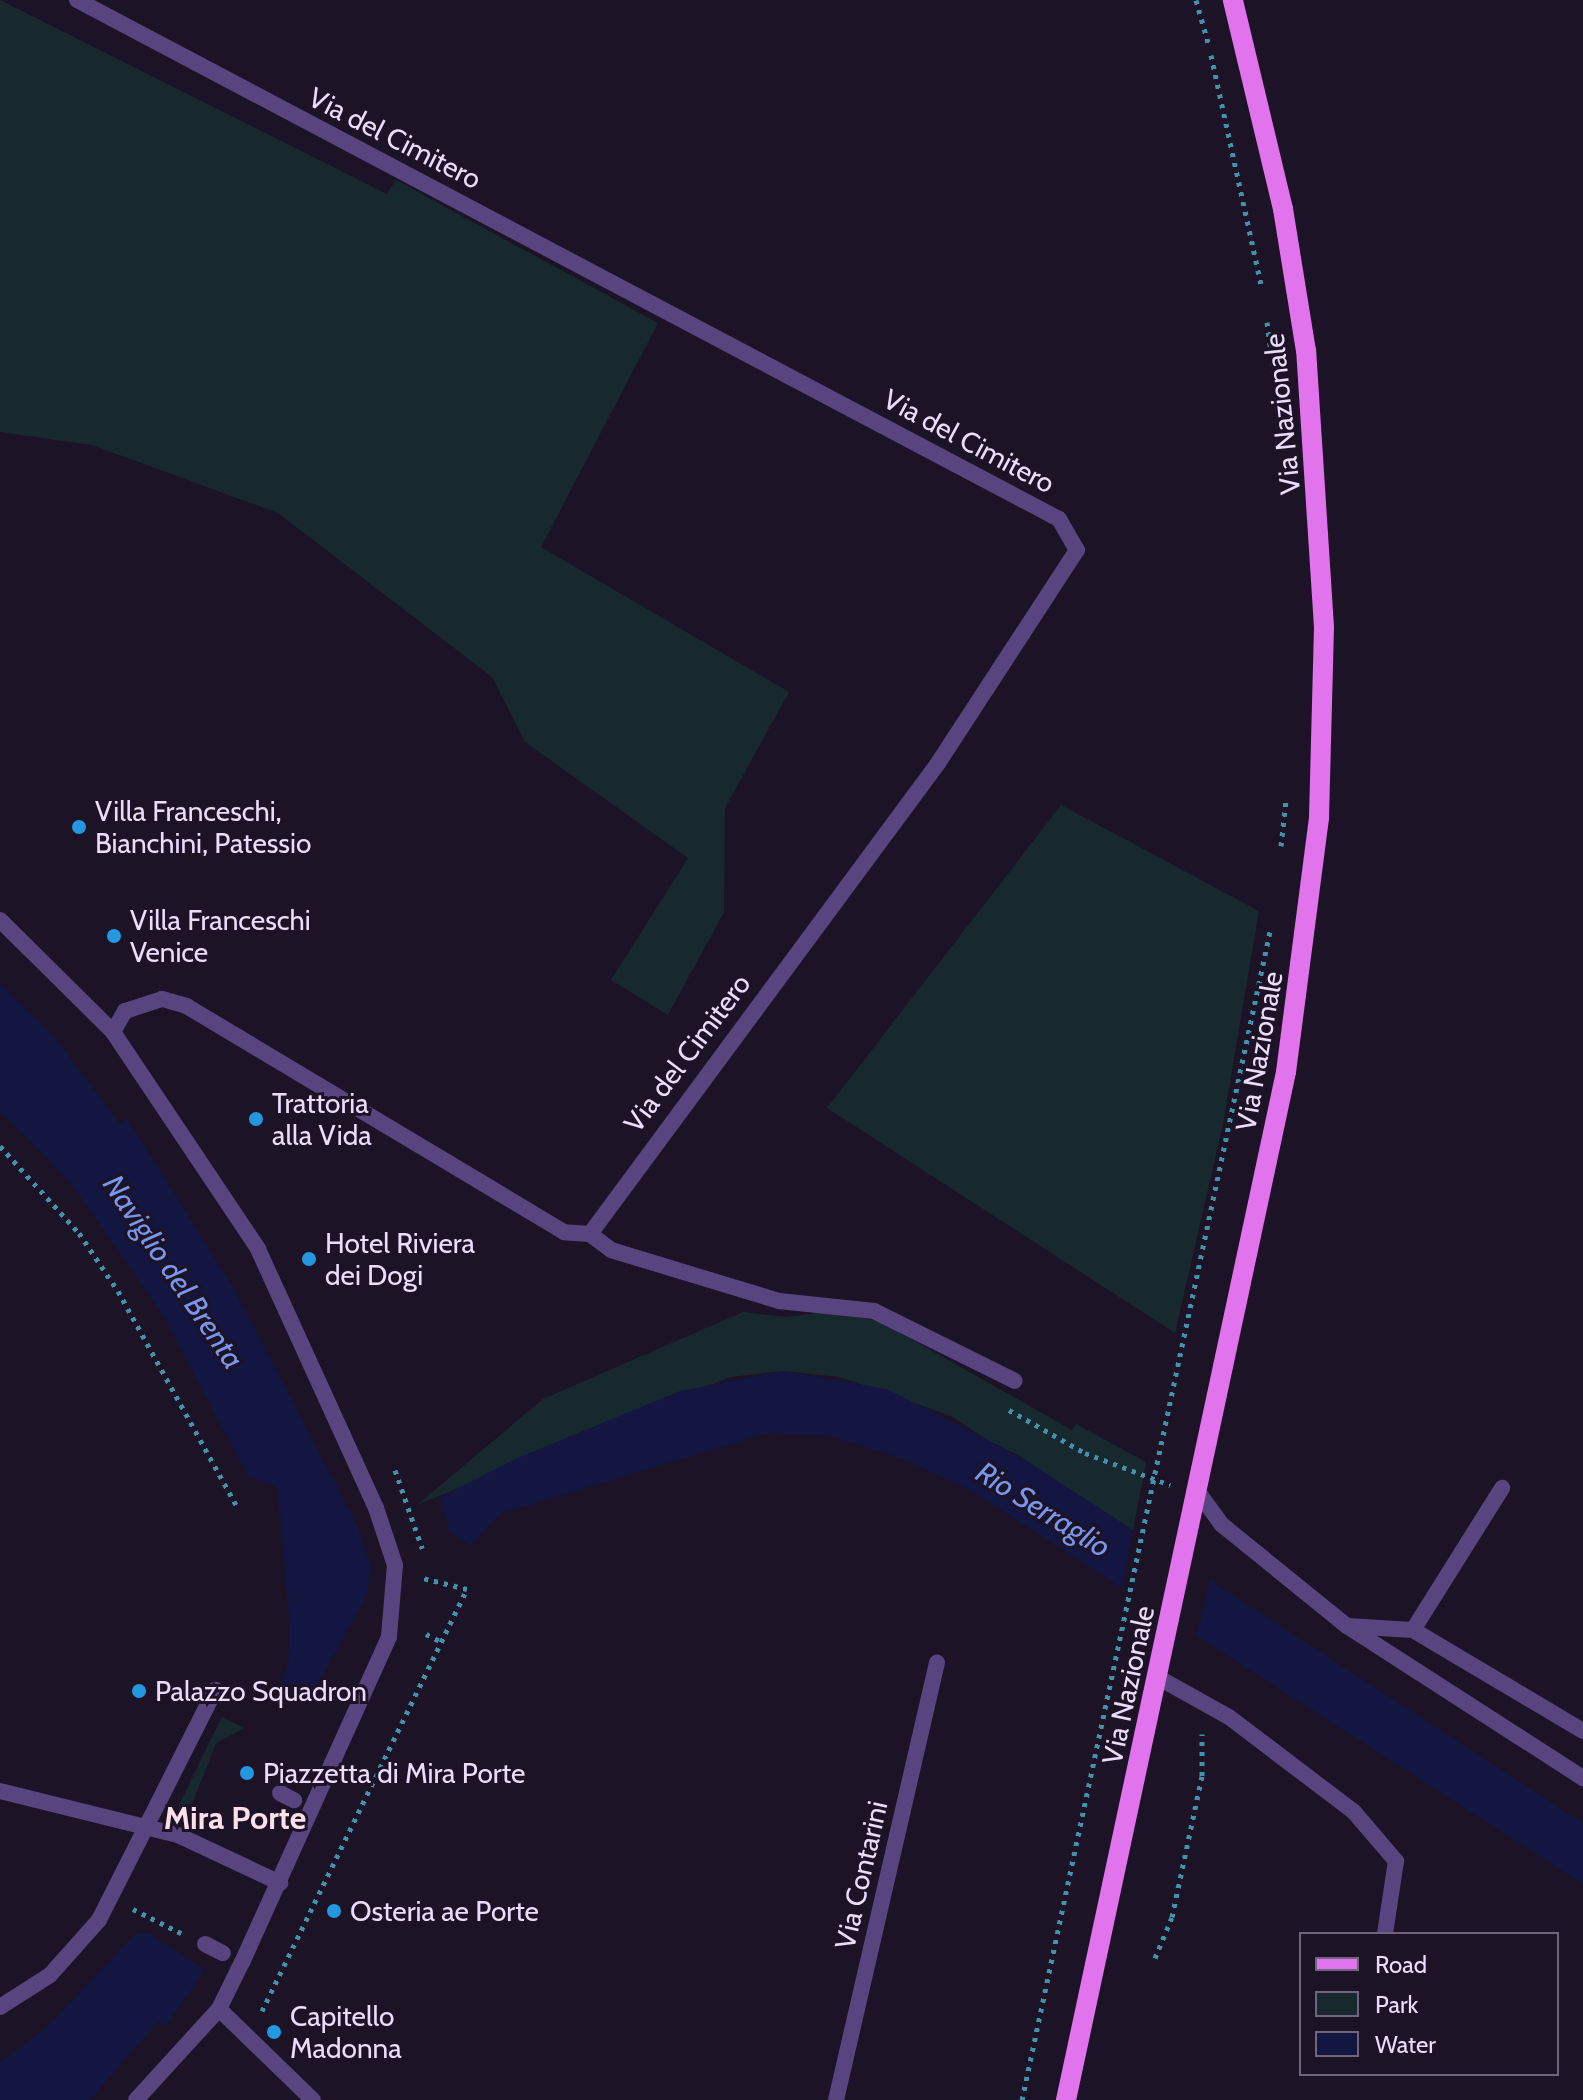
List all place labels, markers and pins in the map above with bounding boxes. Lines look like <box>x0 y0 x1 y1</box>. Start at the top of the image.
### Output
place label: Villa Franceschi, Bianchini, Patessio <box>95 794 311 860</box>
marker: Villa Franceschi, Bianchini, Patessio <box>70 818 88 836</box>
place label: Villa Franceschi Venice <box>130 903 311 969</box>
marker: Villa Franceschi Venice <box>105 927 123 945</box>
place label: Trattoria alla Vida <box>272 1086 372 1152</box>
marker: Trattoria alla Vida <box>247 1110 265 1128</box>
place label: Hotel Riviera dei Dogi <box>325 1226 475 1292</box>
marker: Hotel Riviera dei Dogi <box>300 1250 318 1268</box>
place label: Palazzo Squadron <box>155 1674 367 1708</box>
marker: Palazzo Squadron <box>130 1682 148 1700</box>
place label: Piazzetta di Mira Porte <box>263 1756 525 1790</box>
marker: Piazzetta di Mira Porte <box>238 1764 256 1782</box>
place label: Osteria ae Porte <box>350 1894 539 1928</box>
marker: Osteria ae Porte <box>325 1902 343 1920</box>
place label: Capitello Madonna <box>290 1999 402 2065</box>
marker: Capitello Madonna <box>265 2023 283 2041</box>

